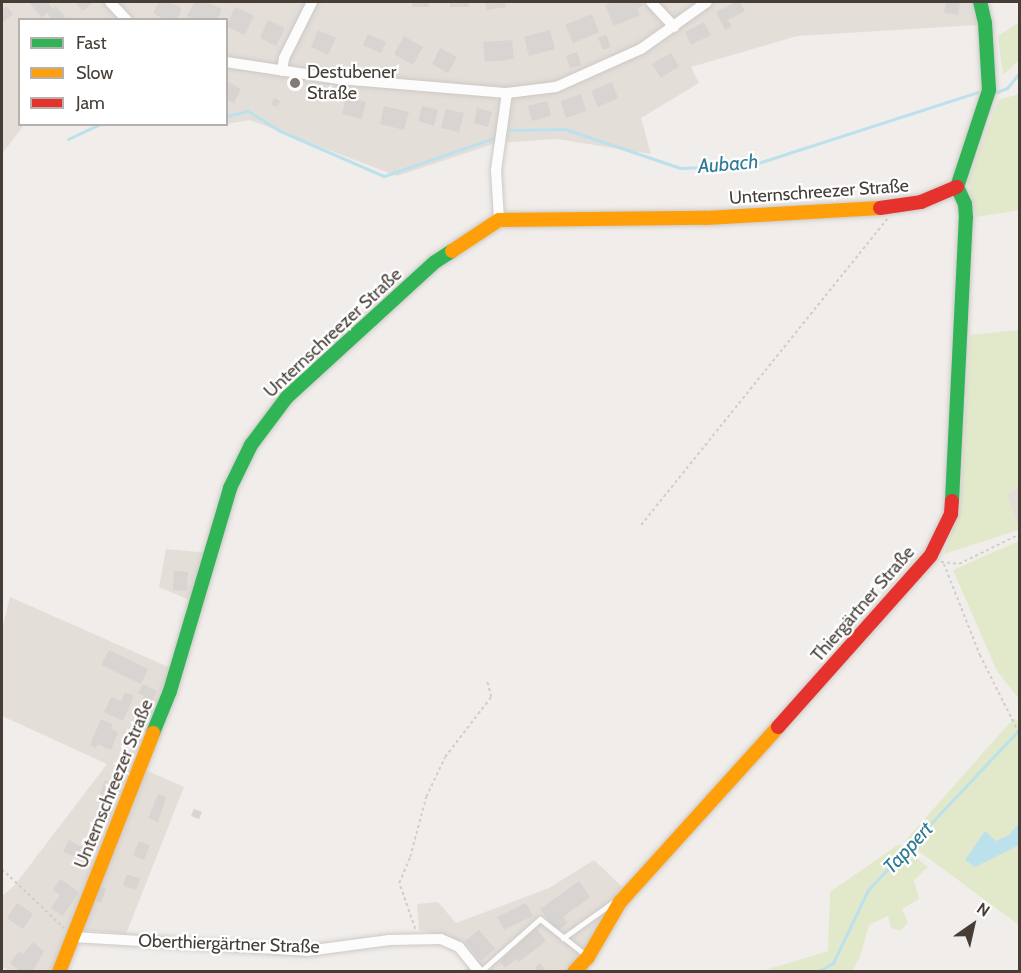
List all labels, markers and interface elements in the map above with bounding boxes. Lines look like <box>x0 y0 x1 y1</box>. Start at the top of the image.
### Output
legend <box>18 18 228 126</box>
text: Fast <box>76 32 107 54</box>
text: Slow <box>76 62 113 84</box>
place label: Destubener Straße <box>307 62 396 104</box>
marker: Destubener Straße <box>288 76 302 90</box>
text: Jam <box>76 92 105 114</box>
water label: Aubach <box>697 149 759 179</box>
street label: Unternschreezer Straße <box>728 175 910 209</box>
street label: Unternschreezer Straße <box>260 264 406 402</box>
street label: Thiergärtner Straße <box>807 542 919 666</box>
street label: Unternschreezer Straße <box>70 696 158 872</box>
water label: Tappert <box>878 817 938 879</box>
north arrow <box>943 895 1003 955</box>
text: N <box>973 899 993 921</box>
street label: Oberthiergärtner Straße <box>138 930 320 958</box>

